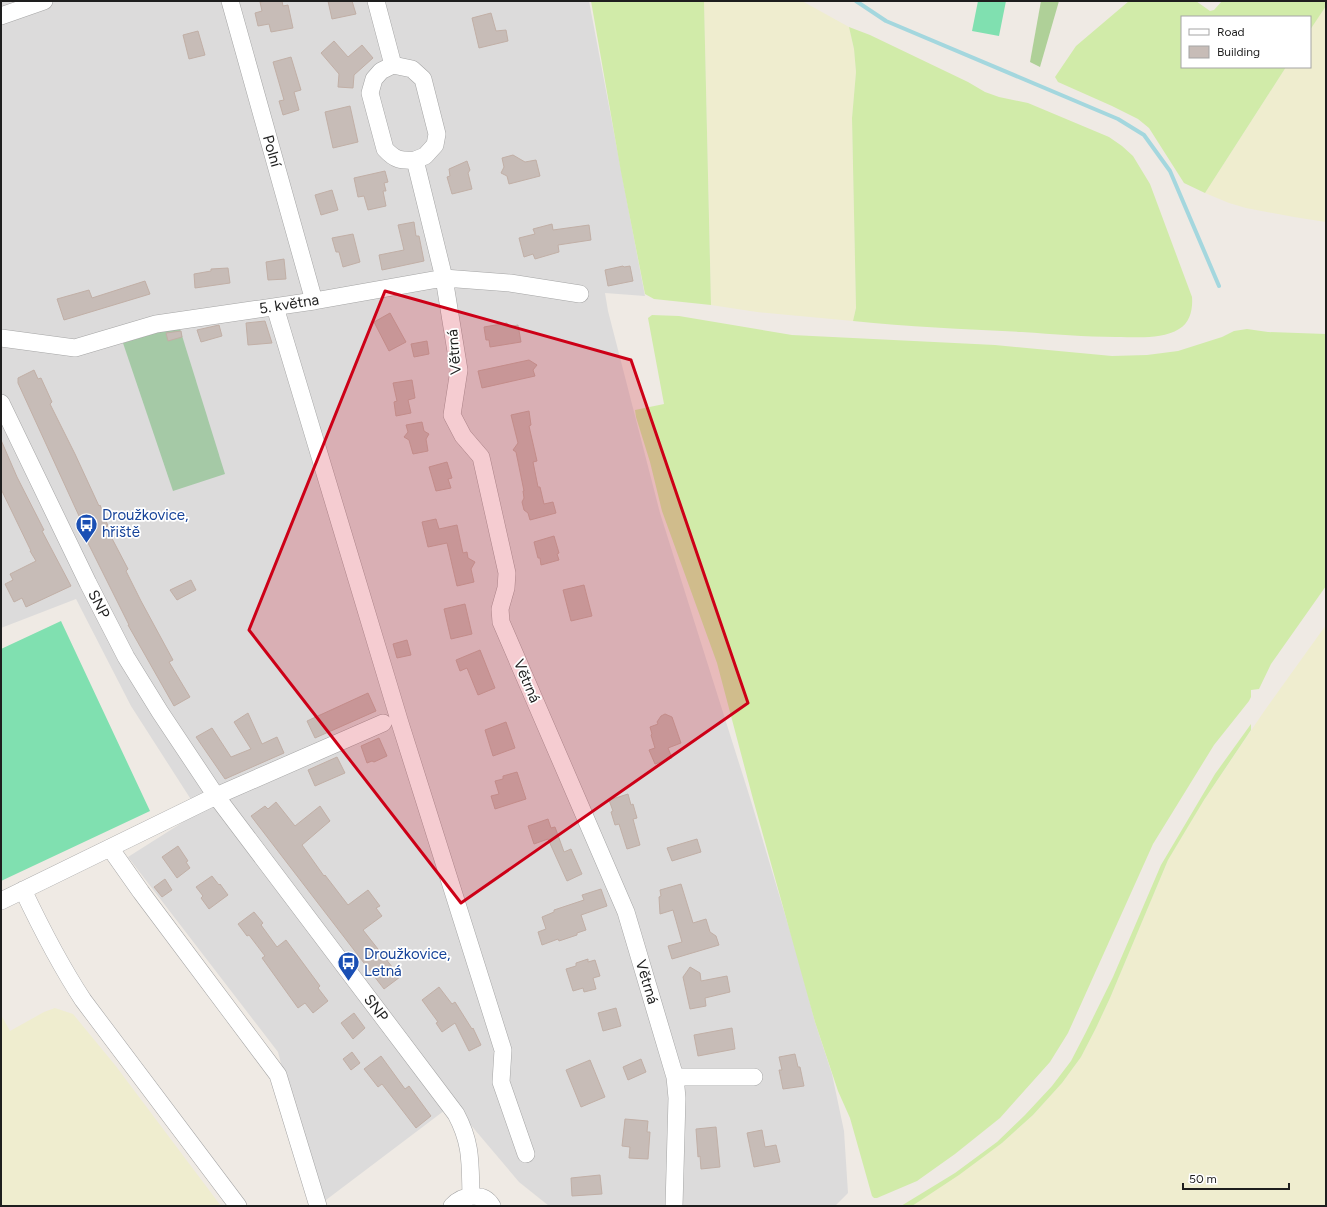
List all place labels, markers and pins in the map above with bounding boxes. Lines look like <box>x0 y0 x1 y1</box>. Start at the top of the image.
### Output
place label: Droužkovice, hřiště <box>102 506 188 541</box>
bus stop icon: Droužkovice, hřiště <box>73 511 99 544</box>
place label: Droužkovice, Letná <box>364 945 450 980</box>
bus stop icon: Droužkovice, Letná <box>336 950 362 983</box>

